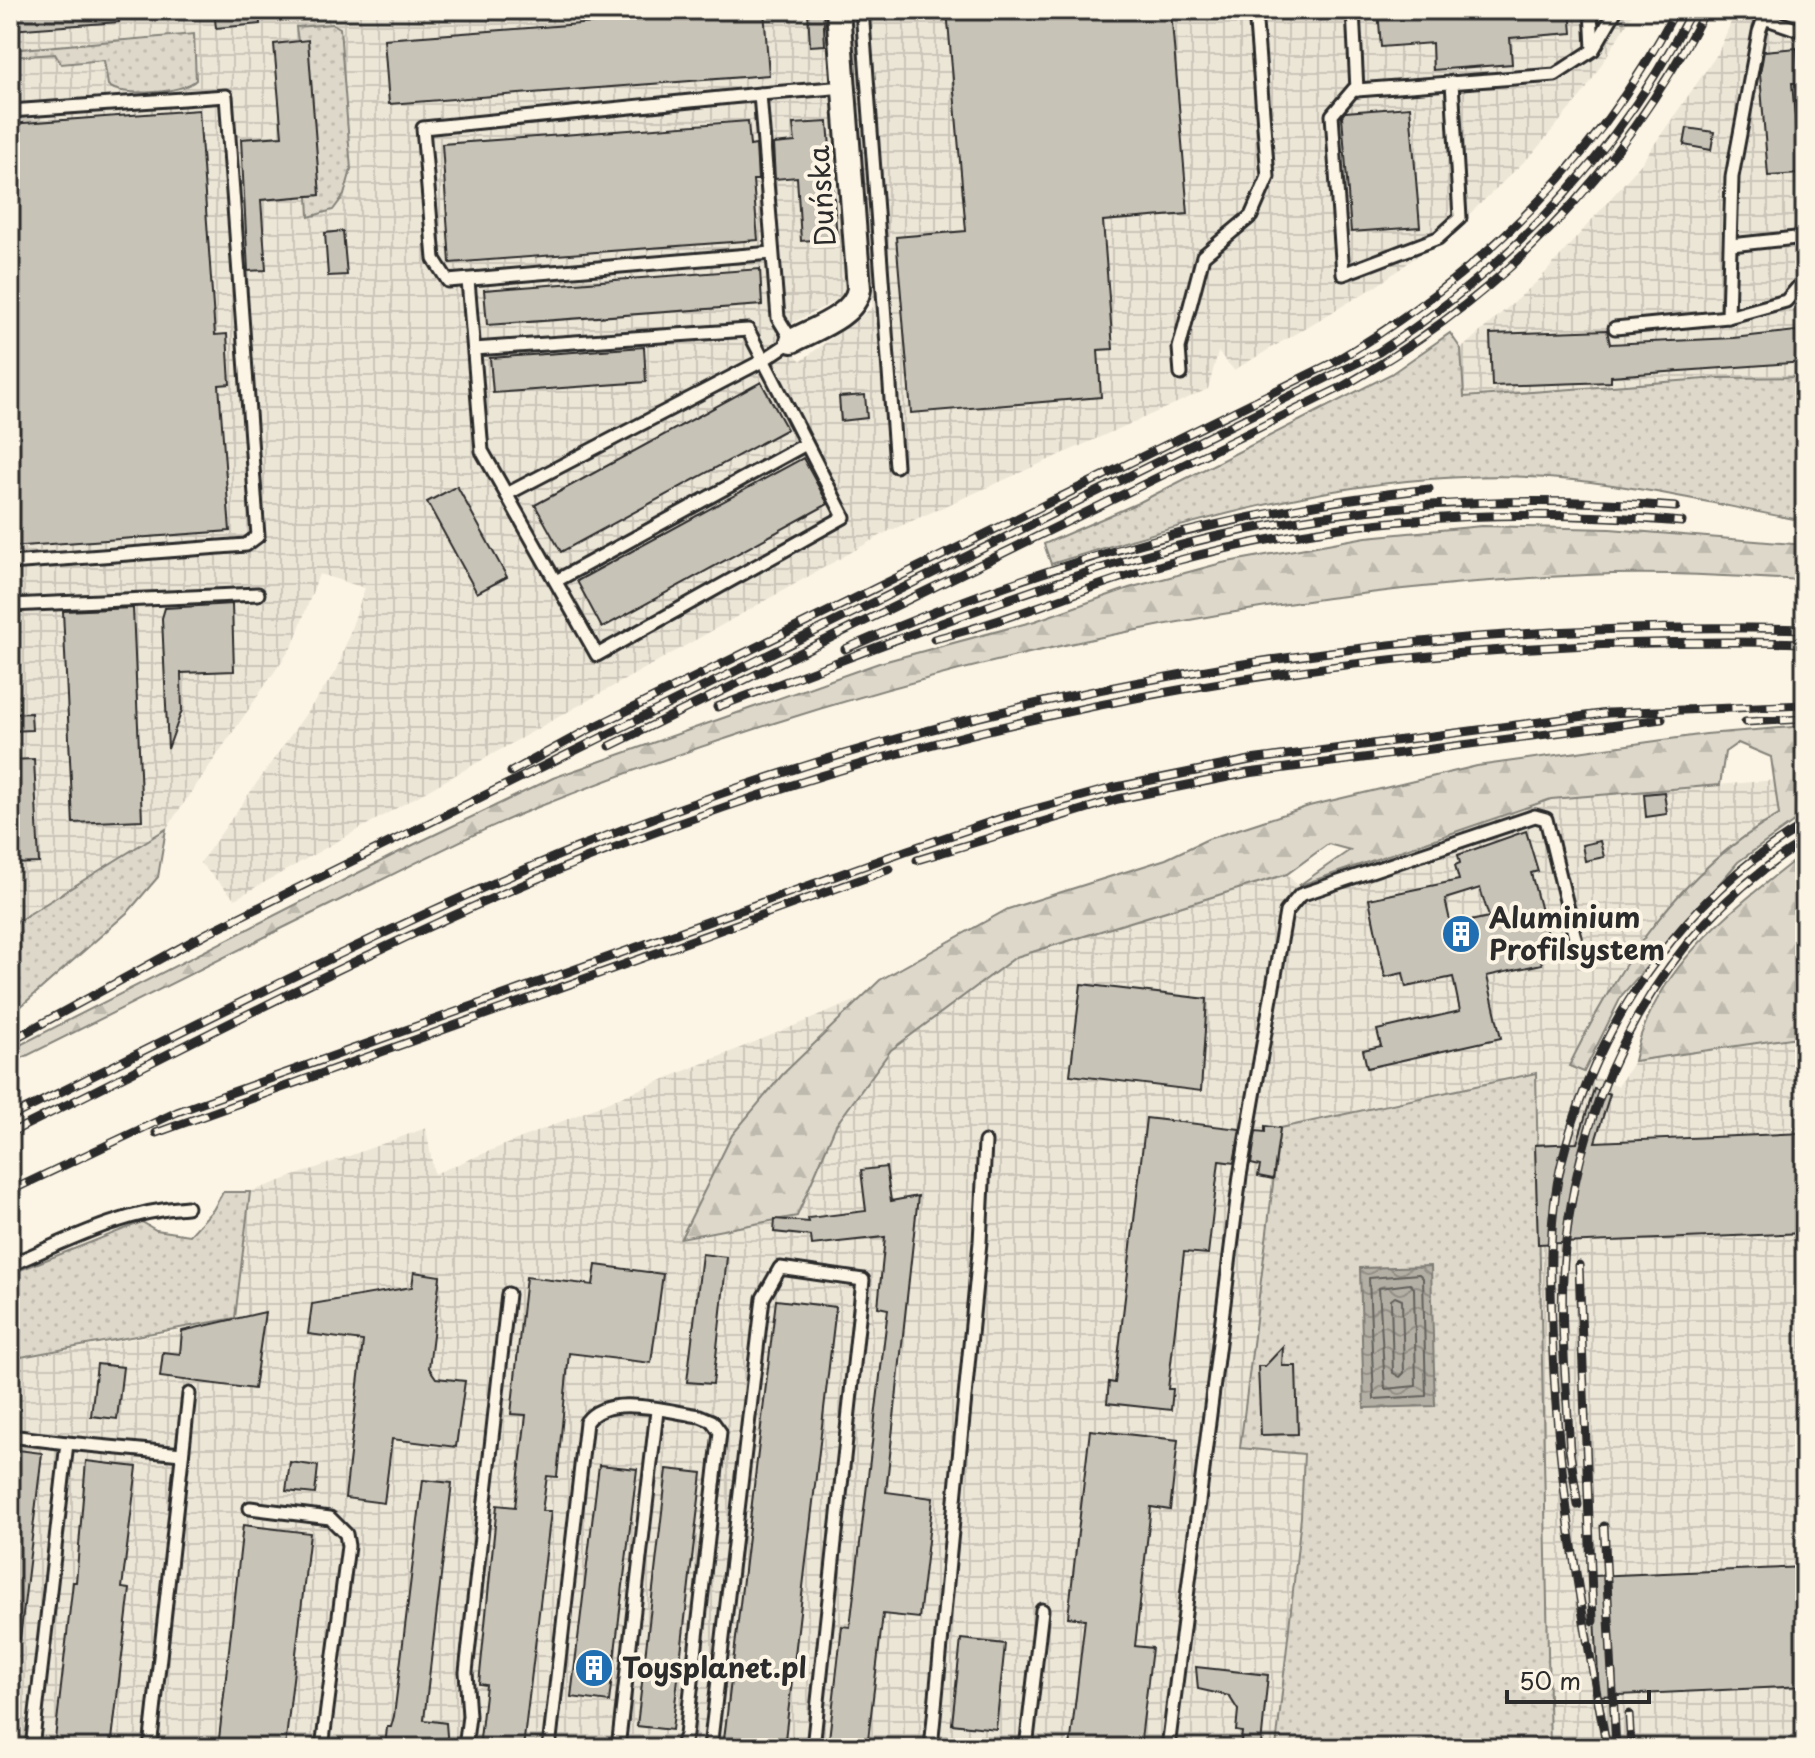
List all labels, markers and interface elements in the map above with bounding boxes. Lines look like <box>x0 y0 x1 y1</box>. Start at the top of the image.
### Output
street label: Duńska <box>795 144 845 248</box>
place label: Aluminium Profilsystem <box>1489 895 1665 970</box>
building icon: Aluminium Profilsystem <box>1440 913 1482 955</box>
place label: Toysplanet.pl <box>622 1645 807 1688</box>
building icon: Toysplanet.pl <box>573 1647 615 1689</box>
scale bar <box>1507 1654 1649 1704</box>
text: 50 m <box>1519 1662 1581 1698</box>

